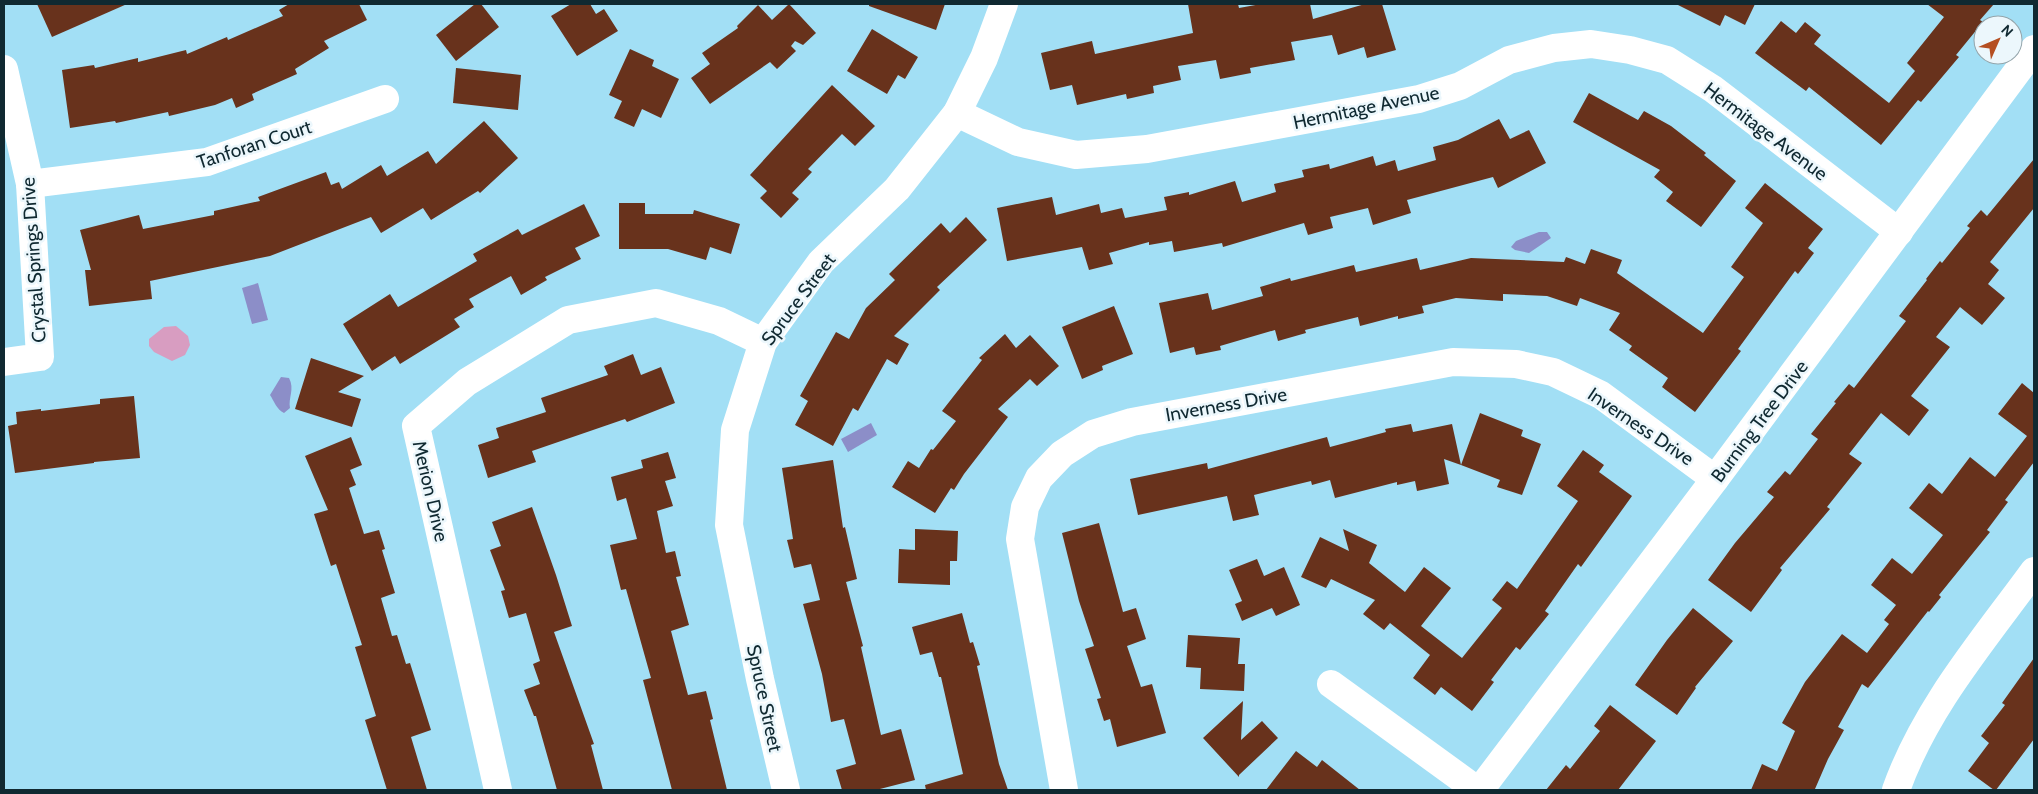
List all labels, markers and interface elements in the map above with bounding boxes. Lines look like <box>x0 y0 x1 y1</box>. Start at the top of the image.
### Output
north arrow <box>1973 15 2023 65</box>
text: N <box>1997 21 2017 41</box>
street label: Hermitage Avenue <box>1699 77 1832 186</box>
street label: Hermitage Avenue <box>1291 81 1442 134</box>
street label: Tanforan Court <box>194 115 315 174</box>
street label: Crystal Springs Drive <box>16 176 51 343</box>
street label: Spruce Street <box>756 248 841 350</box>
street label: Burning Tree Drive <box>1706 356 1813 487</box>
street label: Inverness Drive <box>1164 382 1289 426</box>
street label: Inverness Drive <box>1583 383 1698 470</box>
street label: Merion Drive <box>408 438 453 544</box>
street label: Spruce Street <box>742 642 787 754</box>

